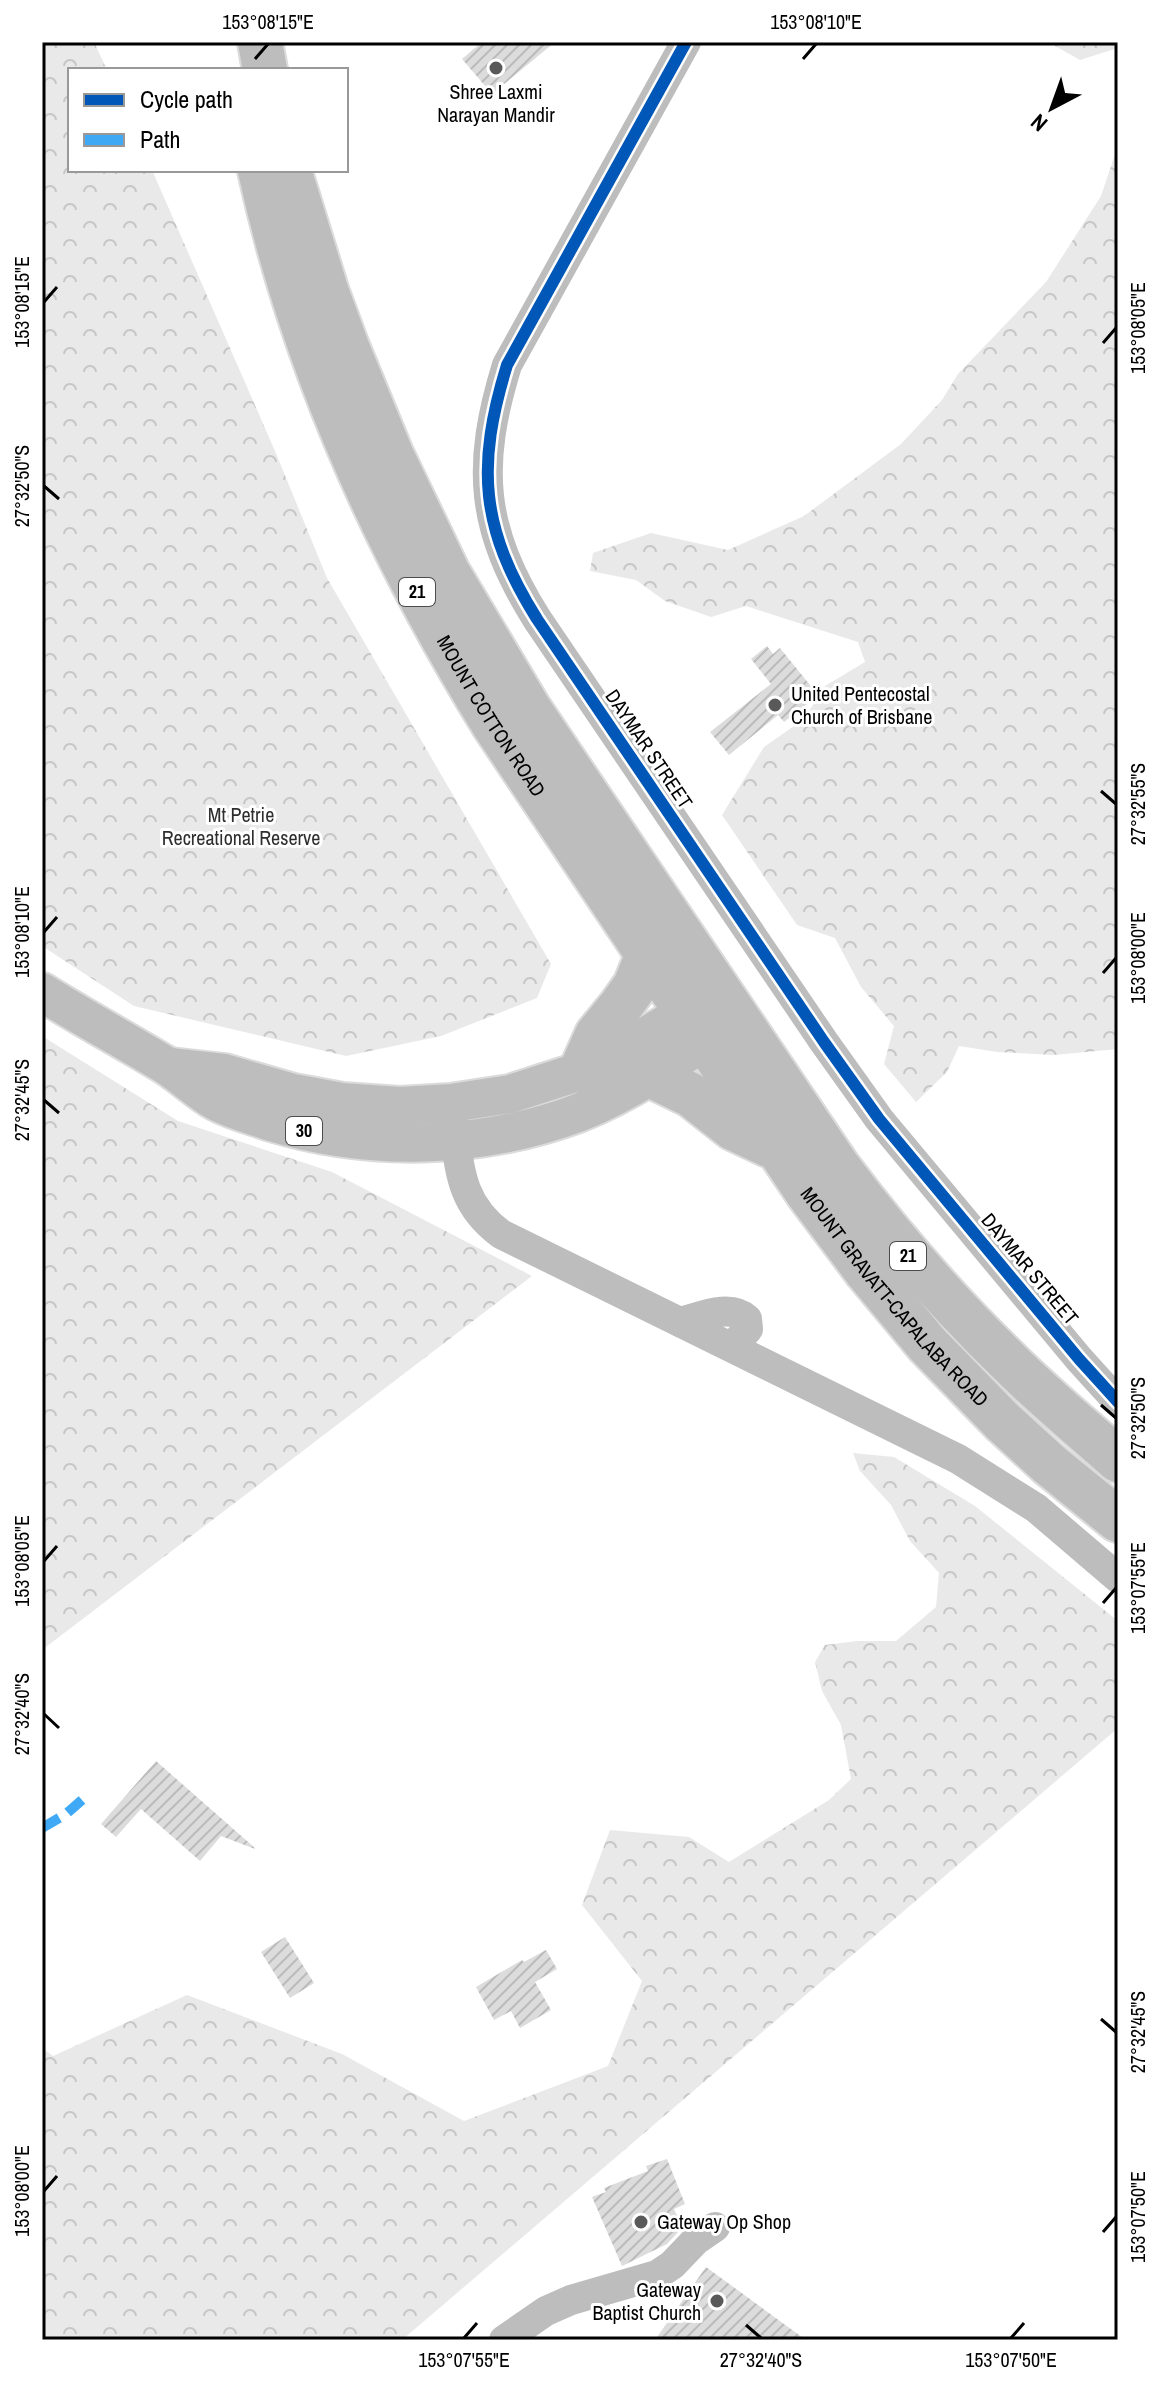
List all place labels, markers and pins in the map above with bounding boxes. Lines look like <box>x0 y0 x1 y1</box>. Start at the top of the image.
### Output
marker: Shree Laxmi Narayan Mandir <box>487 59 505 77</box>
place label: Shree Laxmi Narayan Mandir <box>437 78 555 128</box>
place label: United Pentecostal Church of Brisbane <box>791 680 932 730</box>
marker: United Pentecostal Church of Brisbane <box>766 696 784 714</box>
place label: Gateway Op Shop <box>657 2208 791 2235</box>
marker: Gateway Op Shop <box>632 2213 650 2231</box>
place label: Gateway Baptist Church <box>593 2276 702 2326</box>
marker: Gateway Baptist Church <box>708 2292 726 2310</box>

